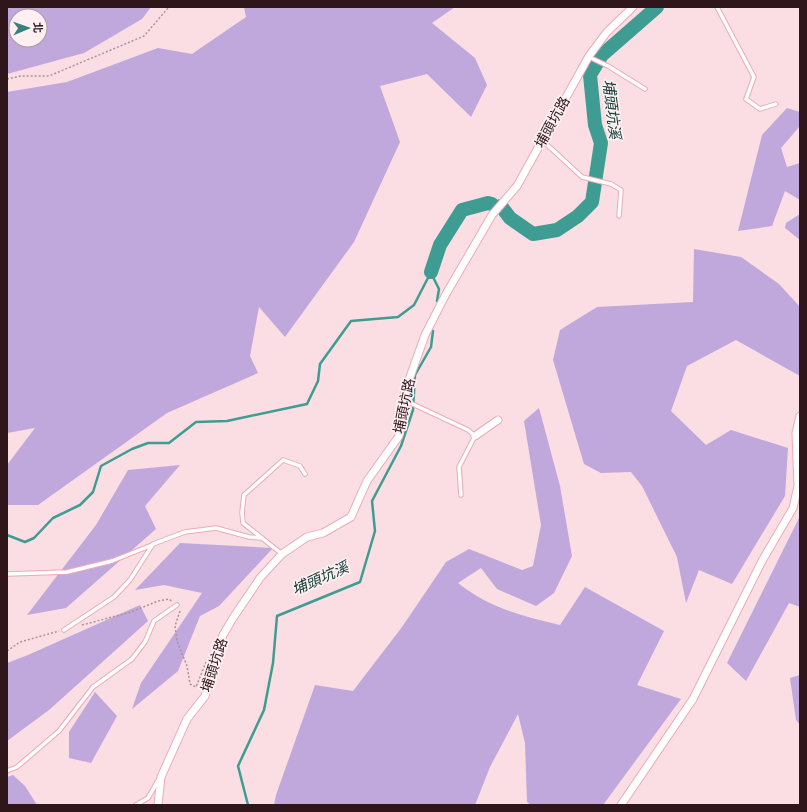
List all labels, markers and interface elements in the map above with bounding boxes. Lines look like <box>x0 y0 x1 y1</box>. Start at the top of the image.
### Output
north arrow <box>8 8 48 48</box>
text: 北 <box>30 22 46 33</box>
water label: 埔頭坑溪 <box>598 78 626 142</box>
street label: 埔頭坑路 <box>530 93 574 151</box>
street label: 埔頭坑路 <box>388 377 420 435</box>
water label: 埔頭坑溪 <box>288 555 353 600</box>
street label: 埔頭坑路 <box>196 635 232 695</box>

